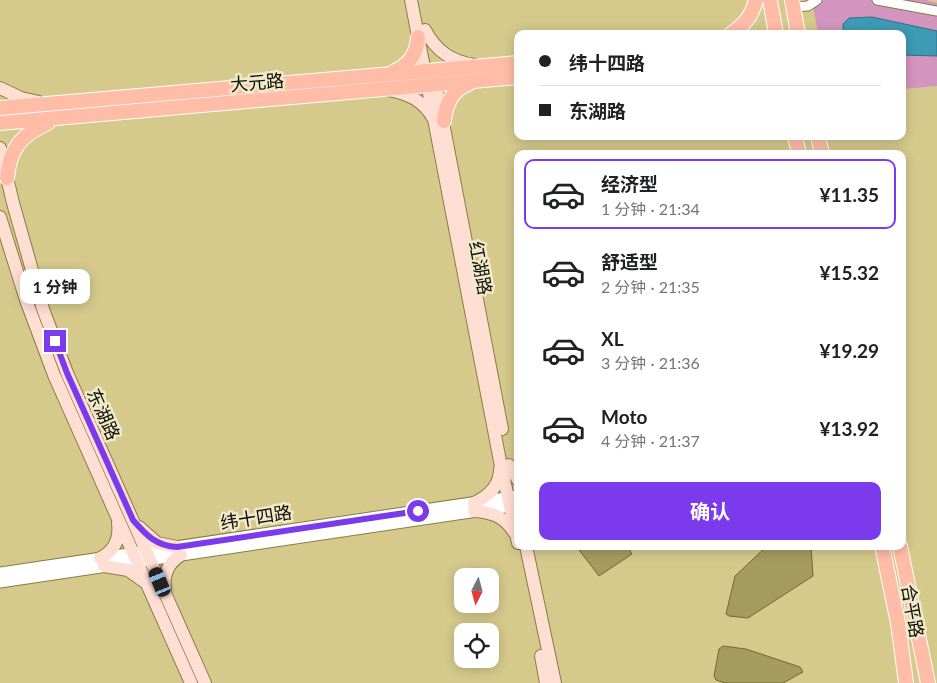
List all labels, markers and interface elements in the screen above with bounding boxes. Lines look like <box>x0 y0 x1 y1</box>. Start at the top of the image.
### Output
text: 纬十四路 <box>569 51 645 74</box>
street label: 大元路 <box>229 69 285 95</box>
text: 东湖路 <box>569 99 626 122</box>
icon: car <box>541 172 586 217</box>
text: 经济型 <box>601 172 658 195</box>
text: ¥11.35 <box>819 183 879 206</box>
text: 1 分钟 · 21:34 <box>601 199 700 218</box>
street label: 红湖路 <box>465 239 497 297</box>
icon: car <box>541 250 586 295</box>
text: 舒适型 <box>601 250 658 273</box>
text: ¥15.32 <box>819 261 879 284</box>
callout: 1 分钟 <box>20 268 90 304</box>
text: 1 分钟 <box>32 277 78 296</box>
text: 2 分钟 · 21:35 <box>601 277 700 296</box>
text: XL <box>601 327 624 350</box>
icon: car <box>541 328 586 373</box>
route end <box>44 330 66 352</box>
text: ¥19.29 <box>819 339 879 362</box>
text: 3 分钟 · 21:36 <box>601 353 700 372</box>
street label: 东湖路 <box>83 385 125 443</box>
text: Moto <box>601 405 647 428</box>
icon: car <box>541 406 586 451</box>
text: ¥13.92 <box>819 417 879 440</box>
text: 4 分钟 · 21:37 <box>601 431 700 450</box>
button: 确认 <box>539 482 881 540</box>
route start <box>407 500 429 522</box>
street label: 纬十四路 <box>219 501 293 533</box>
car <box>147 565 172 599</box>
north arrow <box>454 568 499 612</box>
map controls <box>454 568 499 668</box>
street label: 合平路 <box>897 583 929 639</box>
button: locate <box>454 623 499 668</box>

